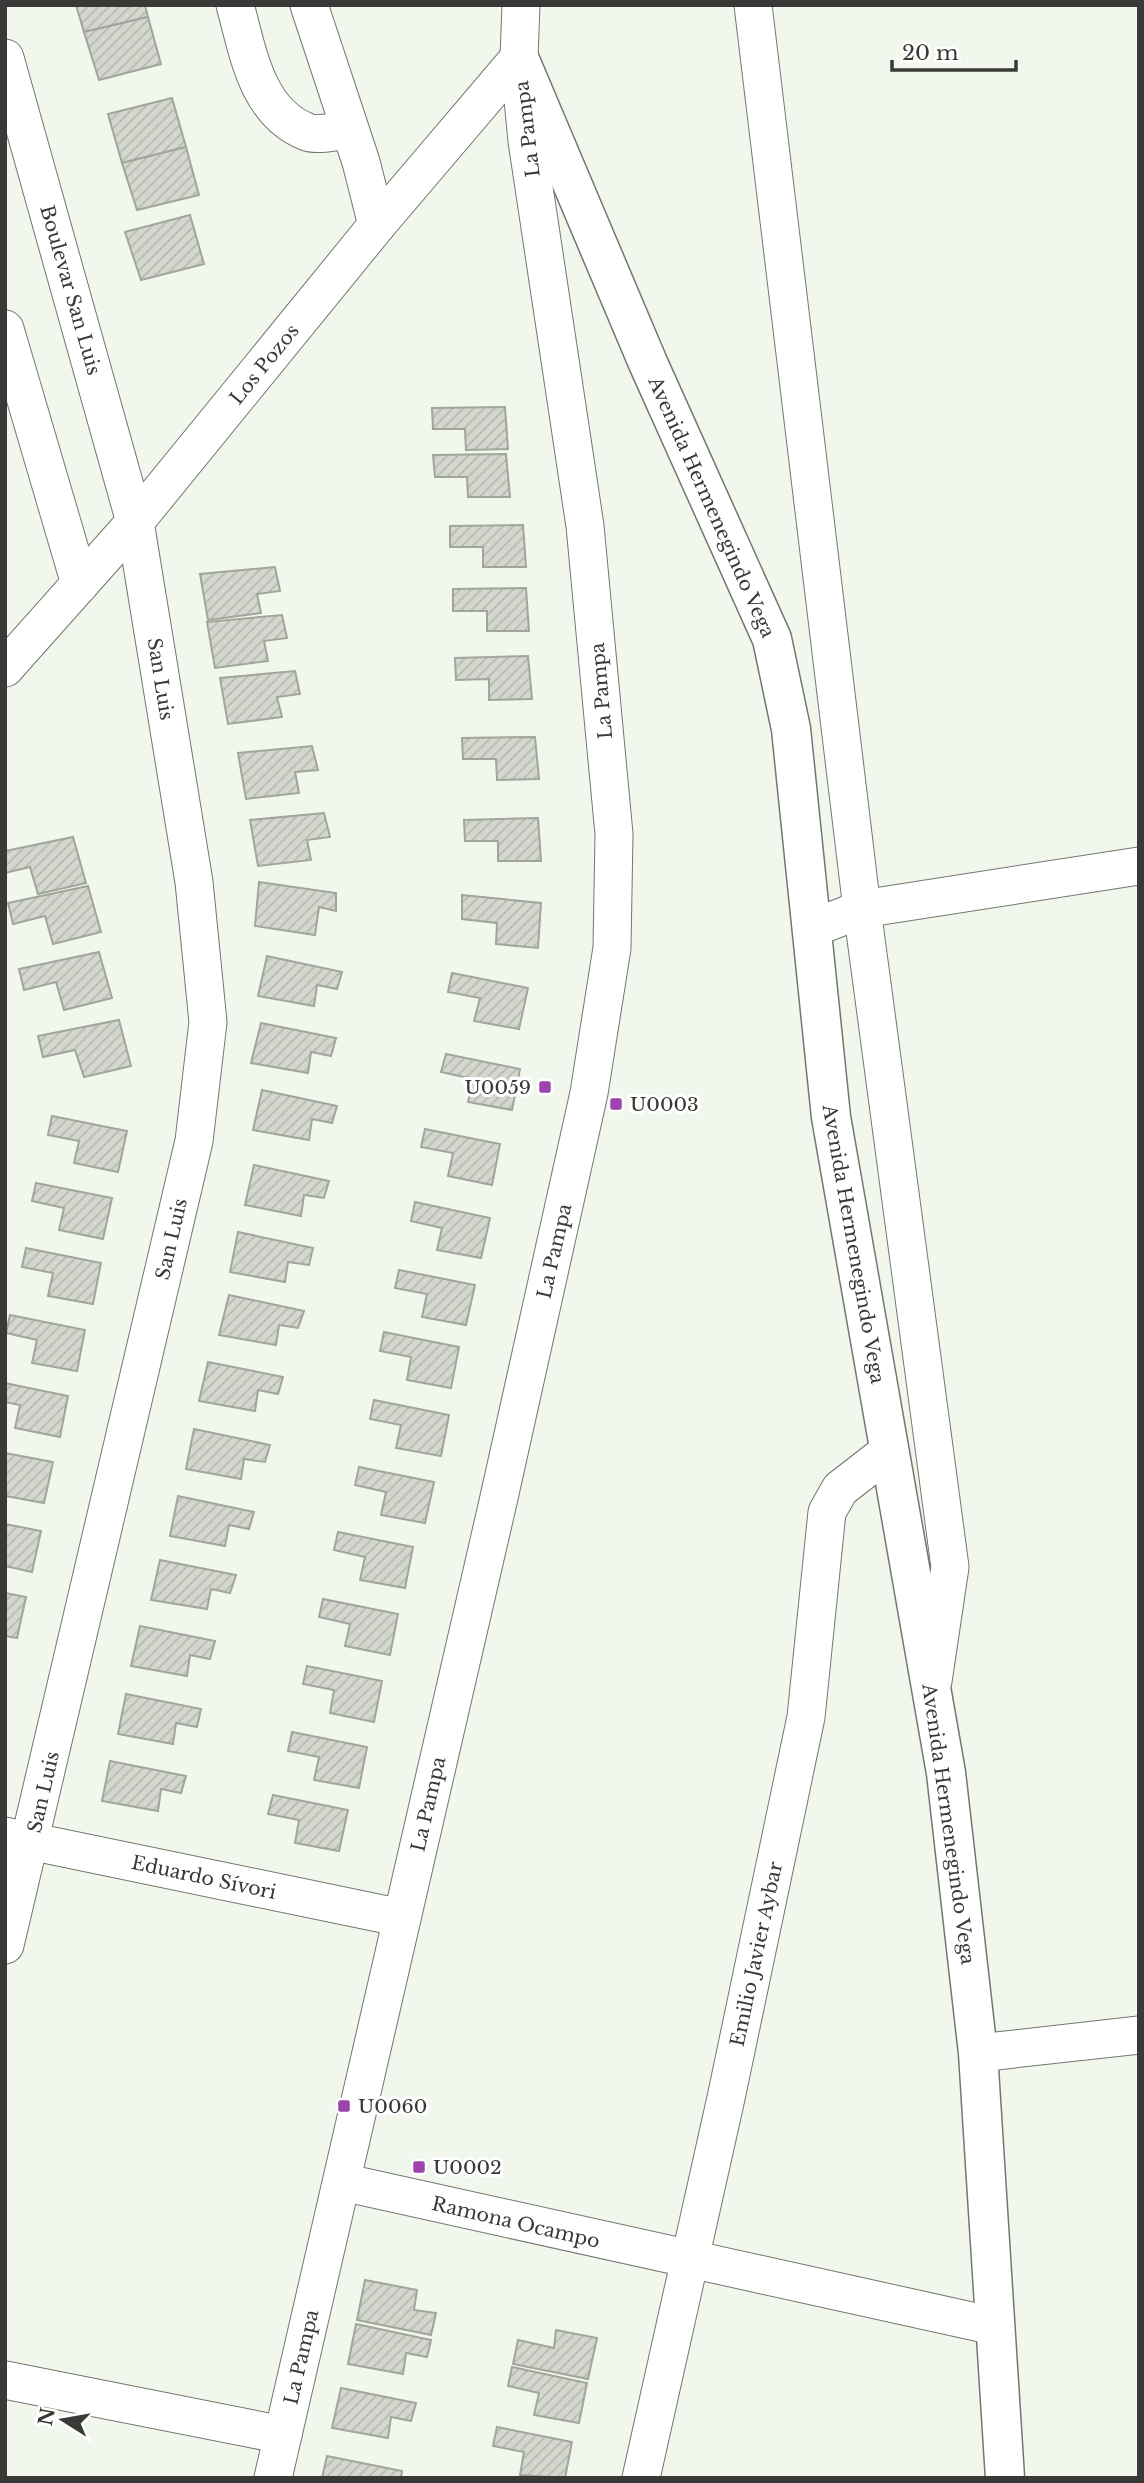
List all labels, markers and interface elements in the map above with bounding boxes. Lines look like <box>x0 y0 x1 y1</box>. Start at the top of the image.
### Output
scale bar <box>892 28 1016 72</box>
text: 20 m <box>902 40 959 66</box>
street label: La Pampa <box>510 79 545 178</box>
street label: Boulevar San Luis <box>35 203 106 378</box>
street label: Los Pozos <box>225 319 304 409</box>
street label: Avenida Hermenegindo Vega <box>643 372 780 642</box>
street label: San Luis <box>143 636 178 722</box>
street label: La Pampa <box>586 641 617 740</box>
place label: U0059 <box>464 1076 531 1099</box>
marker: U0059 <box>537 1079 553 1095</box>
place label: U0003 <box>630 1093 699 1116</box>
marker: U0003 <box>608 1096 624 1112</box>
street label: Avenida Hermenegindo Vega <box>817 1102 889 1386</box>
street label: San Luis <box>151 1196 192 1282</box>
street label: La Pampa <box>532 1201 577 1301</box>
street label: Avenida Hermenegindo Vega <box>917 1681 980 1966</box>
street label: San Luis <box>23 1749 64 1835</box>
street label: La Pampa <box>406 1754 451 1854</box>
street label: Eduardo Sívori <box>129 1851 279 1904</box>
street label: Emilio Javier Aybar <box>726 1860 787 2048</box>
place label: U0060 <box>358 2095 427 2118</box>
marker: U0060 <box>336 2098 352 2114</box>
place label: U0002 <box>433 2156 502 2179</box>
marker: U0002 <box>411 2159 427 2175</box>
street label: Ramona Ocampo <box>430 2192 602 2253</box>
street label: La Pampa <box>279 2307 324 2407</box>
north arrow <box>28 2385 98 2455</box>
text: N <box>34 2406 60 2428</box>

